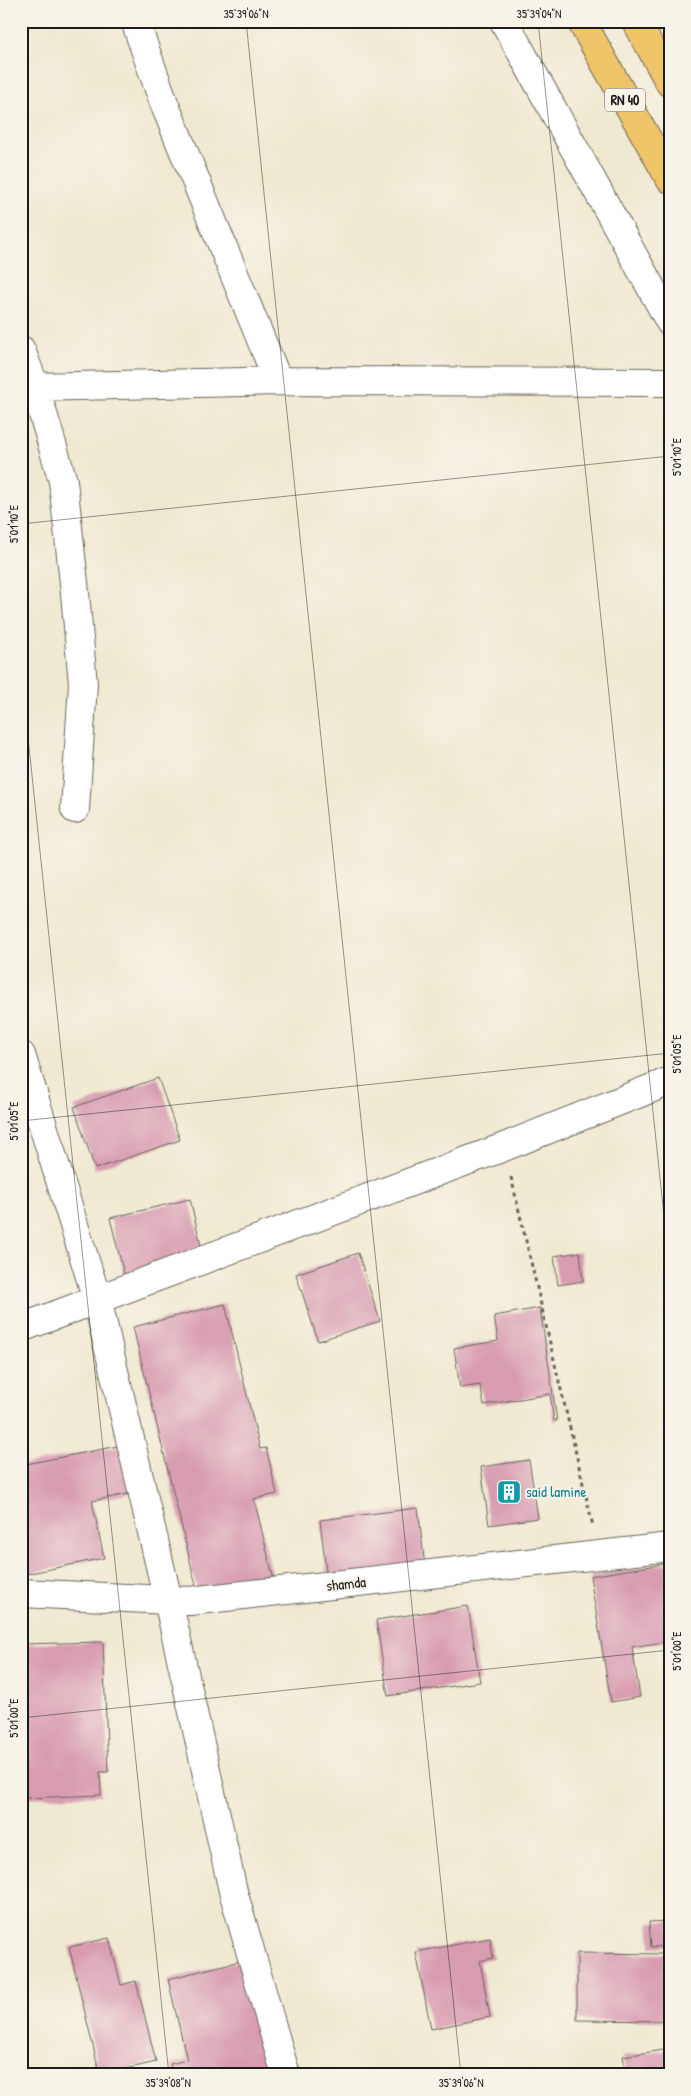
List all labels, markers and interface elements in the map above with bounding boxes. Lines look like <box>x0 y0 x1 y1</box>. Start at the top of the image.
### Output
text: 35°39'06"N <box>223 5 269 22</box>
text: 35°39'04"N <box>517 5 561 22</box>
road number: RN 40 <box>605 88 645 112</box>
text: 5°01'10"E <box>668 437 685 476</box>
text: 5°01'10"E <box>5 504 22 543</box>
text: 5°01'05"E <box>668 1034 685 1073</box>
text: 5°01'05"E <box>5 1101 22 1140</box>
building icon: said lamine <box>496 1479 522 1505</box>
place label: said lamine <box>526 1481 587 1502</box>
street label: shamda <box>325 1571 367 1596</box>
text: 5°01'00"E <box>668 1631 685 1671</box>
text: 5°01'00"E <box>5 1698 22 1738</box>
text: 35°39'08"N <box>145 2074 191 2091</box>
text: 35°39'06"N <box>438 2074 484 2091</box>

